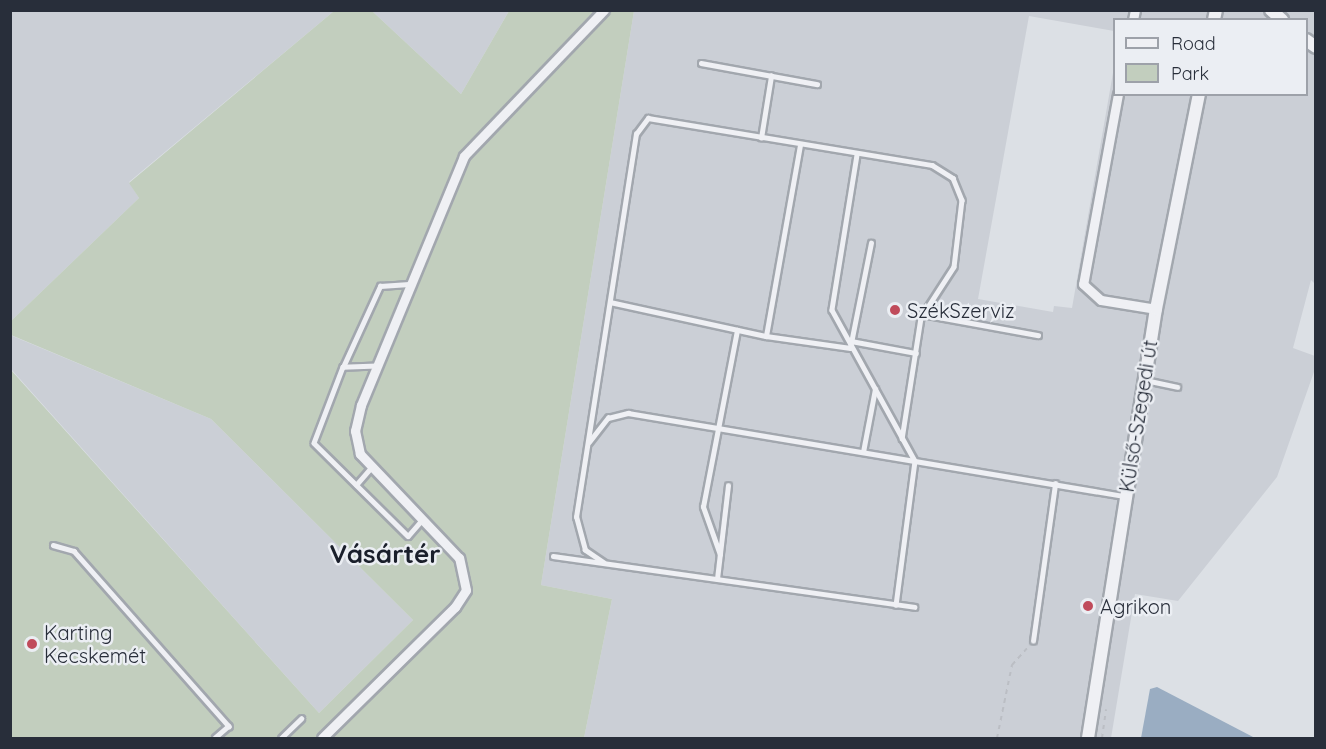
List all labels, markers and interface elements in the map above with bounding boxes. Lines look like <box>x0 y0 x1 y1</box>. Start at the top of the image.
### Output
legend <box>1113 18 1308 96</box>
text: Road <box>1171 32 1216 55</box>
text: Park <box>1171 62 1209 85</box>
place label: SzékSzerviz <box>907 298 1015 322</box>
marker: SzékSzerviz <box>888 303 902 317</box>
street label: Külső-Szegedi út <box>1114 338 1162 494</box>
district label: Vásártér <box>329 538 441 570</box>
place label: Agrikon <box>1100 594 1171 618</box>
marker: Agrikon <box>1081 599 1095 613</box>
place label: Karting Kecskemét <box>44 620 146 667</box>
marker: Karting Kecskemét <box>25 637 39 651</box>

